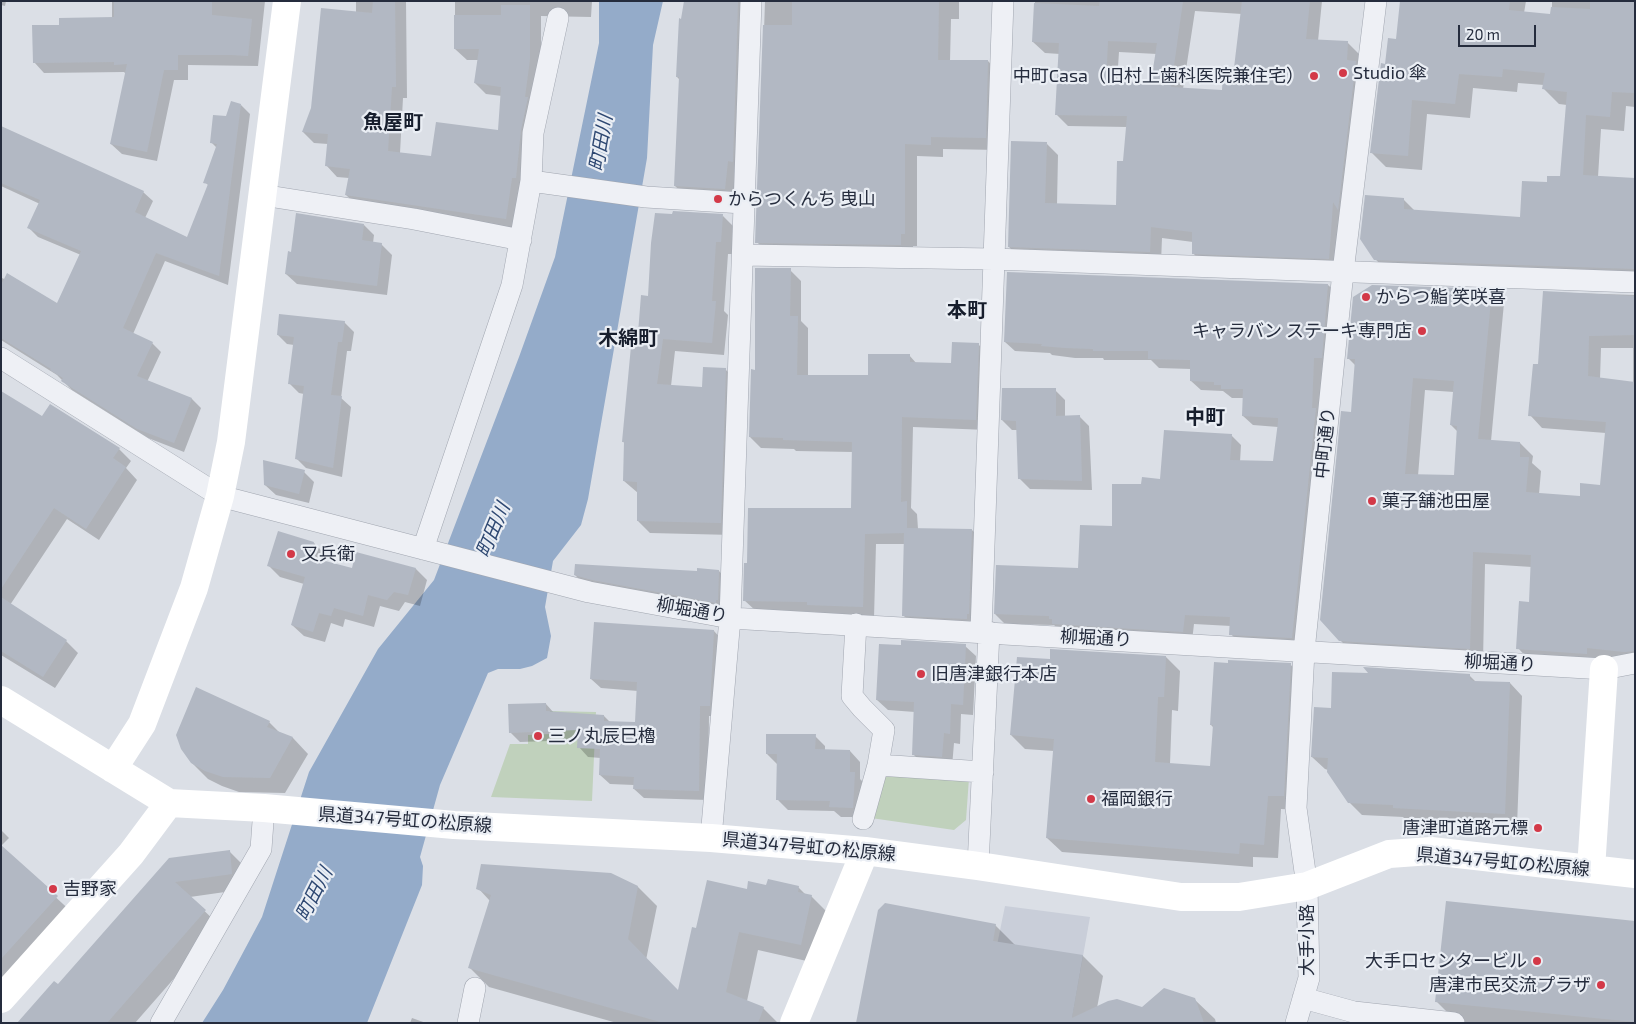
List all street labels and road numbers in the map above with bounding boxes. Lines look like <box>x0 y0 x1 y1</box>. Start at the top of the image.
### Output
street label: 中町通り <box>1310 406 1340 480</box>
street label: 柳堀通り <box>655 593 729 627</box>
street label: 柳堀通り <box>1059 625 1133 651</box>
street label: 柳堀通り <box>1463 650 1537 676</box>
street label: 県道347号虹の松原線 <box>317 803 493 837</box>
street label: 県道347号虹の松原線 <box>721 829 897 865</box>
street label: 県道347号虹の松原線 <box>1415 844 1591 880</box>
street label: 大手小路 <box>1296 904 1318 976</box>

